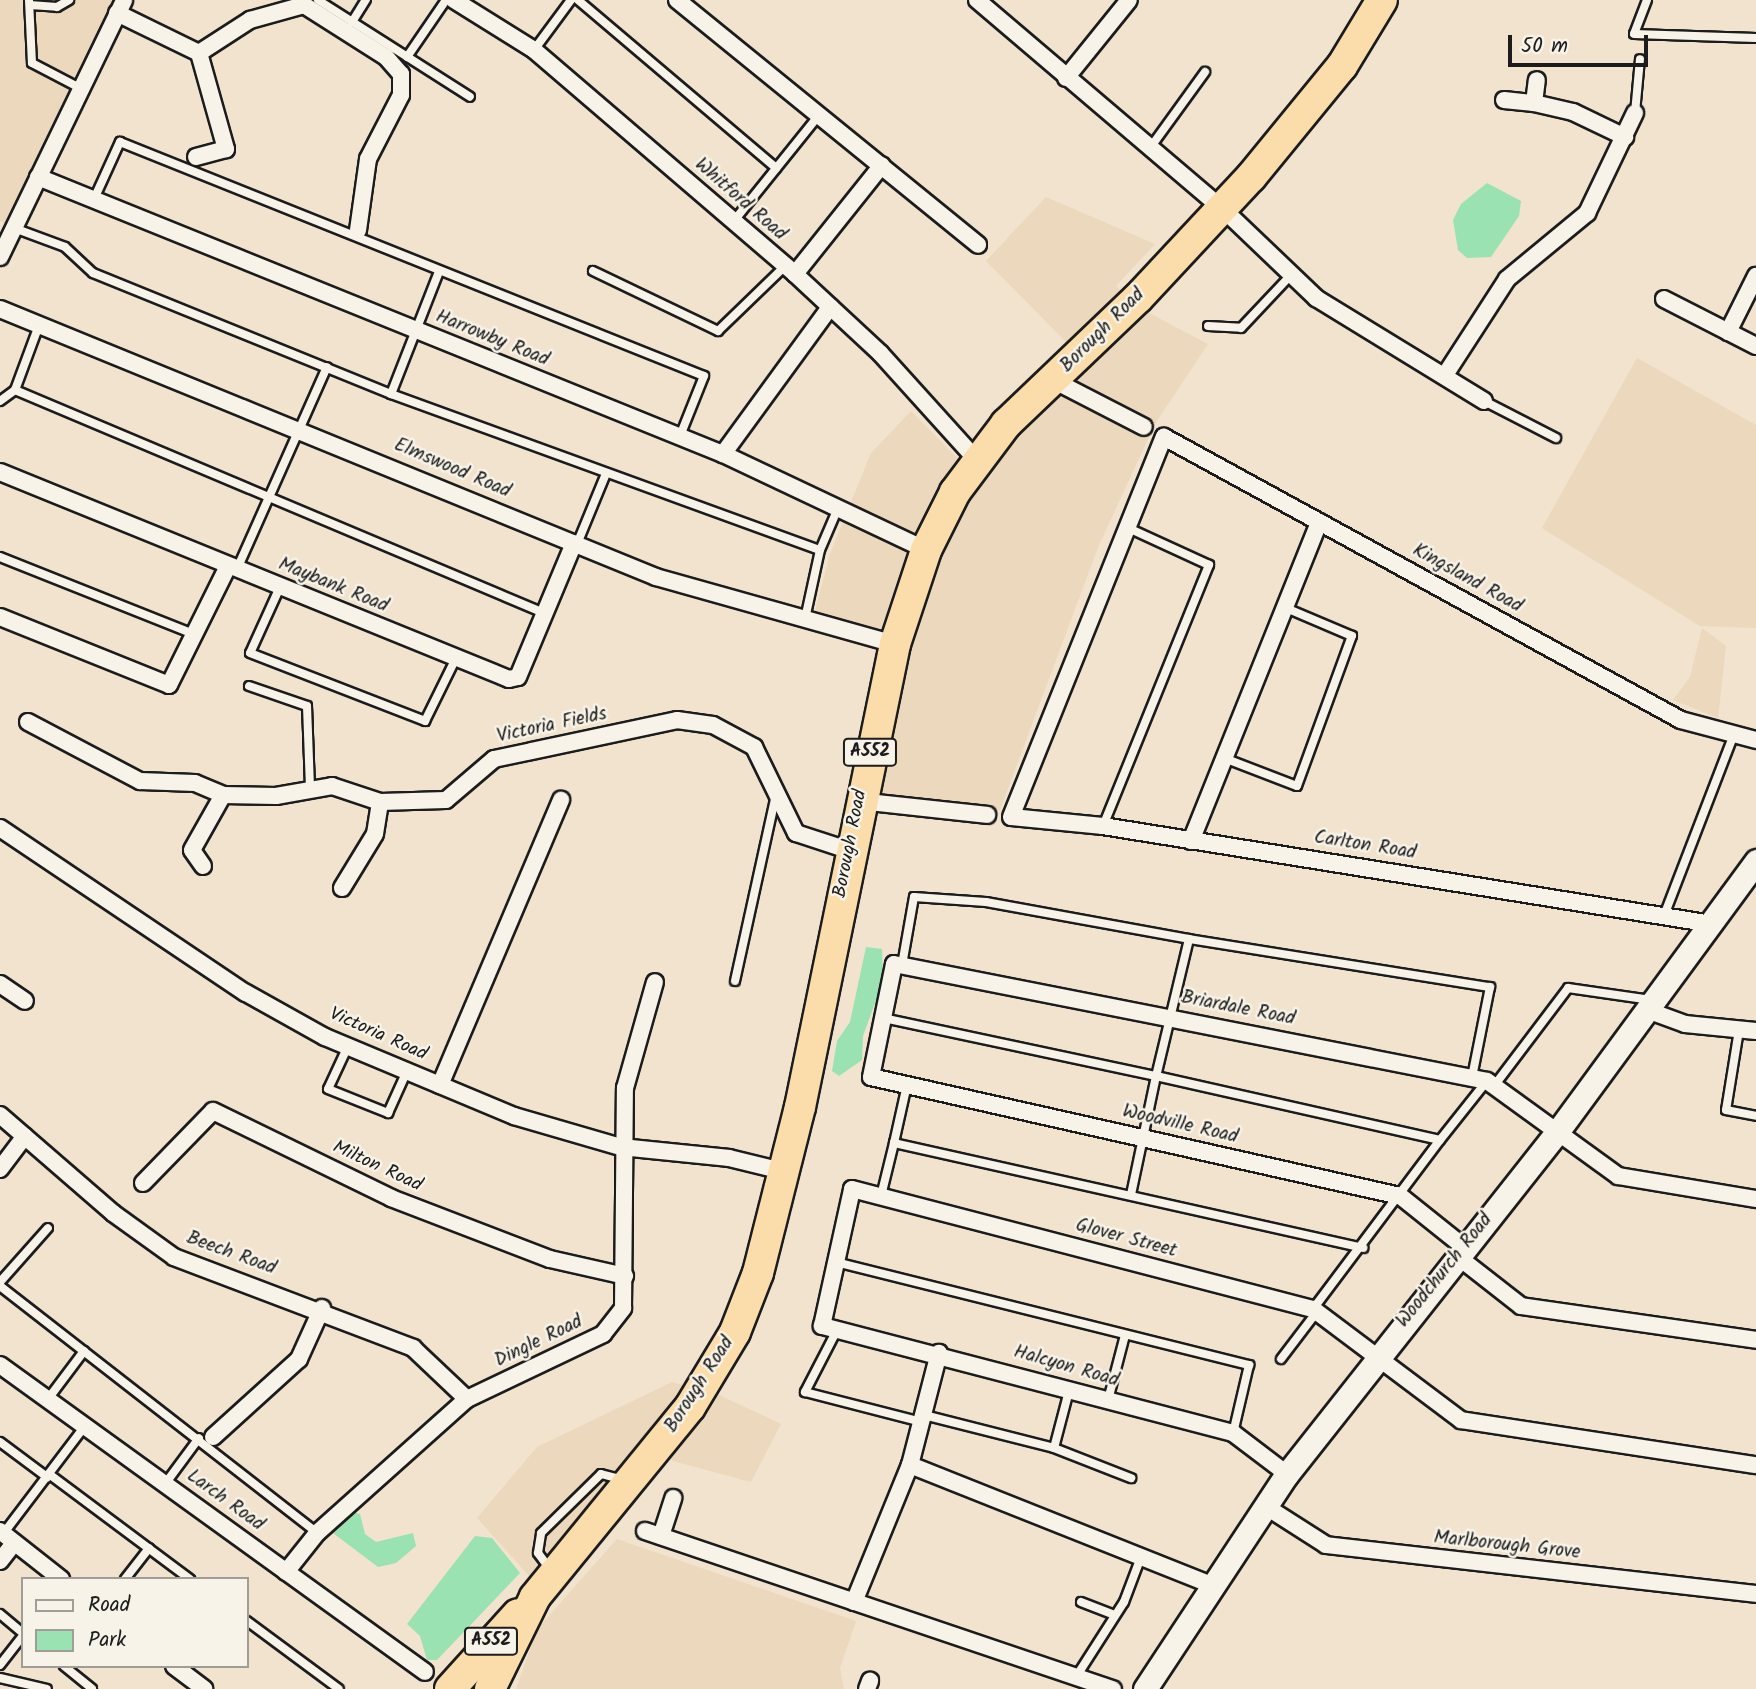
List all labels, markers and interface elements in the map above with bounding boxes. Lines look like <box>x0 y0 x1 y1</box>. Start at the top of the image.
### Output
scale bar <box>1511 21 1651 65</box>
text: 50 m <box>1521 30 1568 63</box>
street label: Whitford Road <box>689 154 791 246</box>
street label: Borough Road <box>1056 284 1150 378</box>
street label: Harrowby Road <box>432 306 552 372</box>
street label: Elmswood Road <box>390 434 514 504</box>
street label: Kingsland Road <box>1408 539 1526 619</box>
street label: Maybank Road <box>275 554 391 618</box>
street label: Victoria Fields <box>495 703 609 749</box>
road number: A552 <box>842 738 898 766</box>
street label: Borough Road <box>829 788 873 900</box>
street label: Carlton Road <box>1312 827 1418 865</box>
street label: Briardale Road <box>1179 987 1297 1031</box>
street label: Victoria Road <box>326 1003 430 1067</box>
street label: Woodville Road <box>1120 1101 1240 1149</box>
street label: Milton Road <box>329 1136 425 1198</box>
street label: Woodchurch Road <box>1392 1209 1498 1333</box>
street label: Glover Street <box>1073 1215 1179 1263</box>
street label: Beech Road <box>183 1227 279 1281</box>
street label: Dingle Road <box>491 1311 587 1373</box>
street label: Borough Road <box>661 1333 739 1437</box>
street label: Halcyon Road <box>1011 1341 1121 1393</box>
street label: Larch Road <box>182 1465 268 1537</box>
street label: Marlborough Grove <box>1433 1527 1581 1565</box>
legend <box>21 1577 248 1668</box>
text: Road <box>88 1589 130 1622</box>
text: Park <box>88 1624 126 1657</box>
road number: A552 <box>463 1626 519 1656</box>

